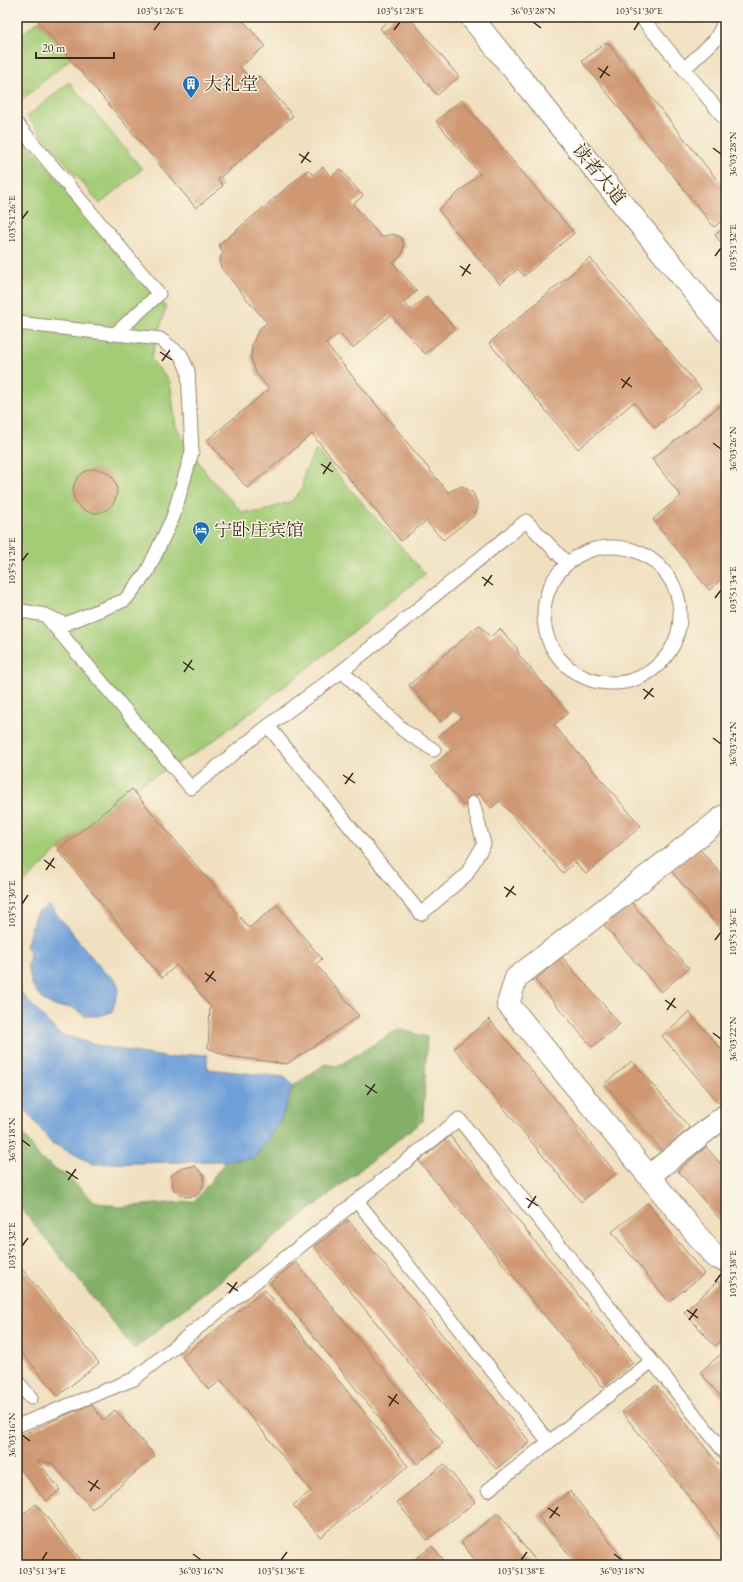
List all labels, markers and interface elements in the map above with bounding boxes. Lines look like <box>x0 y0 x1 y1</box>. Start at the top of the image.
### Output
text: 103°51'26"E <box>136 4 184 17</box>
text: 103°51'28"E <box>376 4 424 17</box>
text: 36°03'28"N <box>511 4 556 17</box>
text: 103°51'30"E <box>615 4 663 17</box>
scale bar <box>36 34 114 60</box>
text: 20 m <box>42 40 66 56</box>
place label: 大礼堂 <box>204 72 258 95</box>
building icon: 大礼堂 <box>181 74 201 99</box>
text: 36°03'28"N <box>726 131 739 176</box>
street label: 读者大道 <box>568 138 631 209</box>
text: 103°51'26"E <box>5 195 18 243</box>
text: 103°51'32"E <box>726 224 739 272</box>
text: 36°03'26"N <box>726 426 739 471</box>
place label: 宁卧庄宾馆 <box>214 518 304 541</box>
hotel icon: 宁卧庄宾馆 <box>191 520 211 545</box>
text: 103°51'28"E <box>5 537 18 585</box>
text: 103°51'34"E <box>726 566 739 614</box>
text: 36°03'24"N <box>726 721 739 766</box>
text: 103°51'30"E <box>5 880 18 928</box>
text: 103°51'36"E <box>726 908 739 956</box>
text: 36°03'22"N <box>726 1016 739 1061</box>
text: 36°03'18"N <box>5 1117 18 1162</box>
text: 103°51'32"E <box>5 1222 18 1270</box>
text: 103°51'38"E <box>726 1250 739 1298</box>
text: 36°03'16"N <box>5 1412 18 1457</box>
text: 103°51'34"E <box>18 1564 66 1577</box>
text: 36°03'16"N <box>179 1564 224 1577</box>
text: 103°51'36"E <box>257 1564 305 1577</box>
text: 103°51'38"E <box>497 1564 545 1577</box>
text: 36°03'18"N <box>600 1564 645 1577</box>

